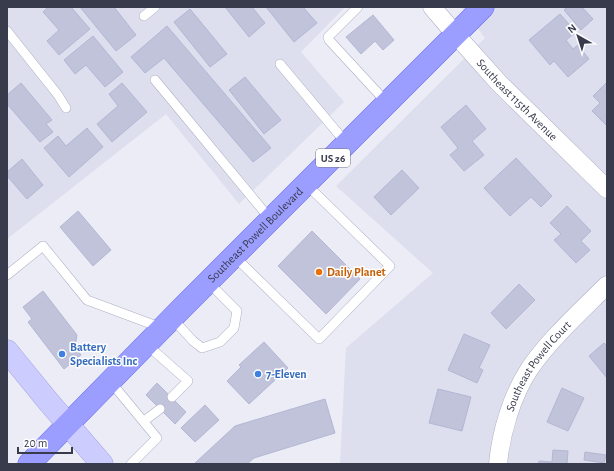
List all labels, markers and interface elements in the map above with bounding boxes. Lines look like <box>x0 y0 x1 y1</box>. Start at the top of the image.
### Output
north arrow <box>558 16 598 56</box>
text: N <box>566 22 578 35</box>
street label: Southeast 115th Avenue <box>475 57 560 143</box>
road number: US 26 <box>316 149 350 167</box>
street label: Southeast Powell Boulevard <box>205 185 305 285</box>
place label: Daily Planet <box>327 266 386 279</box>
marker: Daily Planet <box>314 267 324 277</box>
street label: Southeast Powell Court <box>504 318 573 413</box>
place label: Battery Specialists Inc <box>70 341 138 367</box>
marker: Battery Specialists Inc <box>57 349 67 359</box>
place label: 7-Eleven <box>266 368 307 380</box>
marker: 7-Eleven <box>253 369 263 379</box>
scale bar <box>18 429 72 455</box>
text: 20 m <box>24 437 47 449</box>

